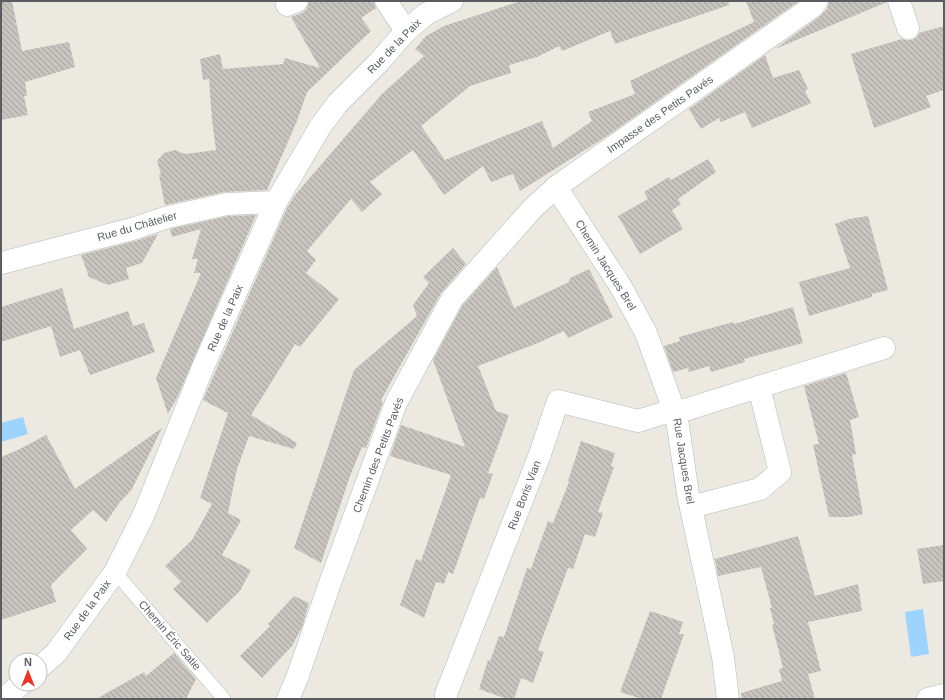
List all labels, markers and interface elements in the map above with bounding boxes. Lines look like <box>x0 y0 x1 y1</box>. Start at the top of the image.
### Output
street label: Rue de la Paix <box>365 16 424 76</box>
street label: Impasse des Petits Pavés <box>605 73 716 155</box>
street label: Rue du Châtelier <box>96 209 179 243</box>
street label: Chemin Jacques Brel <box>573 217 639 313</box>
street label: Rue de la Paix <box>205 282 245 353</box>
street label: Chemin des Petits Pavés <box>350 395 406 515</box>
street label: Rue Jacques Brel <box>671 417 697 505</box>
street label: Rue Boris Vian <box>505 459 543 531</box>
street label: Rue de la Paix <box>61 577 113 642</box>
street label: Chemin Éric Satie <box>137 598 203 672</box>
north arrow <box>8 652 48 692</box>
text: N <box>24 656 32 668</box>

